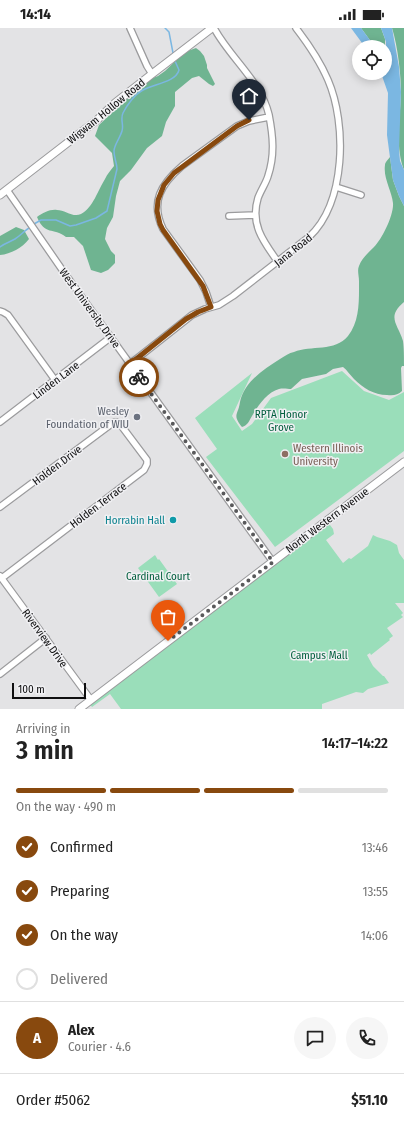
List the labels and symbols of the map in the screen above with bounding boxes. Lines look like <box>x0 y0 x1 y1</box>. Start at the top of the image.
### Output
street label: Wigwam Hollow Road <box>65 76 148 147</box>
pin <box>232 79 266 120</box>
street label: Jana Road <box>272 231 315 270</box>
street label: West University Drive <box>56 266 123 351</box>
courier <box>119 357 159 397</box>
street label: Linden Lane <box>31 359 82 402</box>
place label: Wesley Foundation of WIU <box>46 405 129 431</box>
park label: RPTA Honor Grove <box>255 408 307 434</box>
marker: Wesley Foundation of WIU <box>132 412 142 422</box>
place label: Western Illinois University <box>293 442 363 468</box>
street label: Holden Drive <box>30 443 84 488</box>
marker: Western Illinois University <box>280 449 290 459</box>
street label: Holden Terrace <box>67 480 129 531</box>
street label: North Western Avenue <box>283 485 371 556</box>
place label: Horrabin Hall <box>105 514 165 527</box>
marker: Horrabin Hall <box>168 515 178 525</box>
park label: Cardinal Court <box>126 570 190 583</box>
pin <box>151 600 185 641</box>
street label: Riverview Drive <box>19 607 70 670</box>
park label: Campus Mall <box>290 649 348 662</box>
scale bar <box>12 681 86 700</box>

